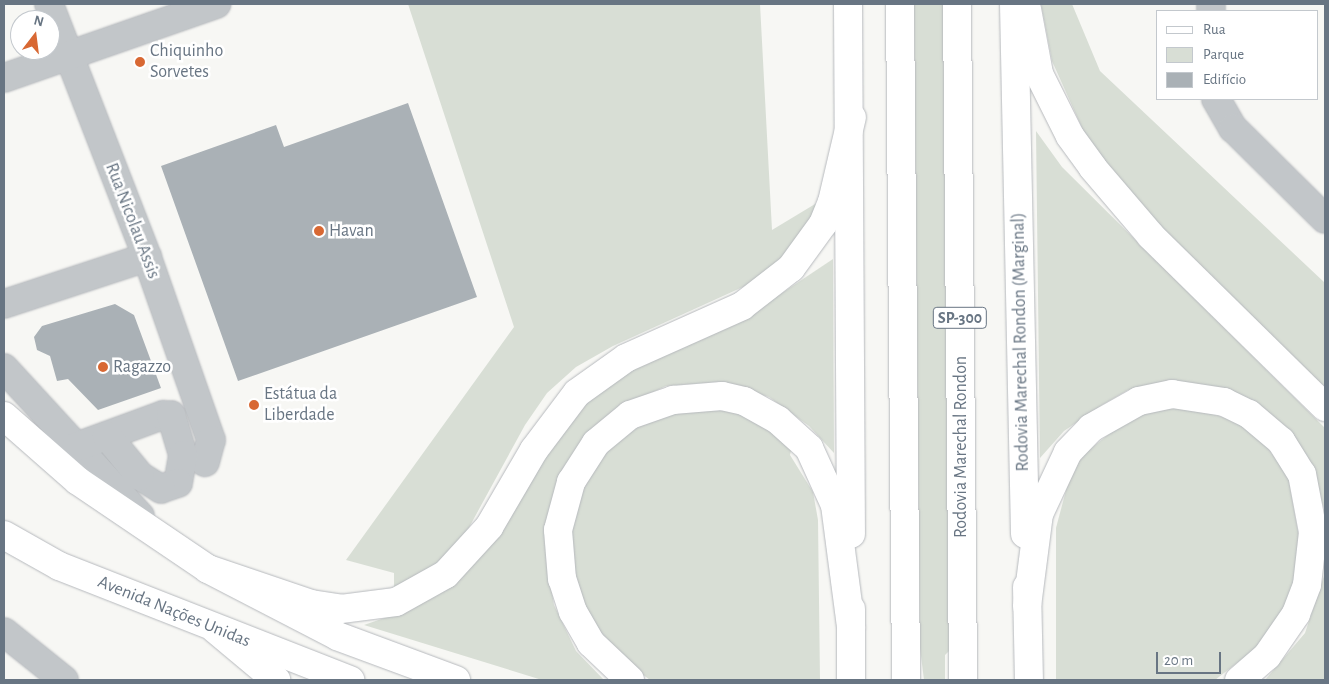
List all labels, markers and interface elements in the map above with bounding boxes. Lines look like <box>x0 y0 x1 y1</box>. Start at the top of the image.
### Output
north arrow <box>10 10 60 60</box>
legend <box>1156 10 1319 100</box>
text: N <box>32 13 45 29</box>
text: Rua <box>1203 22 1226 37</box>
place label: Chiquinho Sorvetes <box>150 41 223 84</box>
text: Parque <box>1203 47 1244 62</box>
marker: Chiquinho Sorvetes <box>134 56 146 68</box>
text: Edifício <box>1203 72 1246 87</box>
street label: Rua Nicolau Assis <box>100 160 164 282</box>
street label: Rodovia Marechal Rondon (Marginal) <box>1008 212 1034 472</box>
place label: Havan <box>329 220 374 242</box>
marker: Havan <box>313 225 325 237</box>
road number: SP-300 <box>932 304 988 332</box>
place label: Ragazzo <box>113 356 171 378</box>
street label: Rodovia Marechal Rondon <box>950 356 972 538</box>
marker: Ragazzo <box>97 361 109 373</box>
place label: Estátua da Liberdade <box>264 384 337 426</box>
marker: Estátua da Liberdade <box>248 399 260 411</box>
street label: Avenida Nações Unidas <box>95 572 253 652</box>
scale bar <box>1159 642 1224 674</box>
text: 20 m <box>1164 653 1193 668</box>

